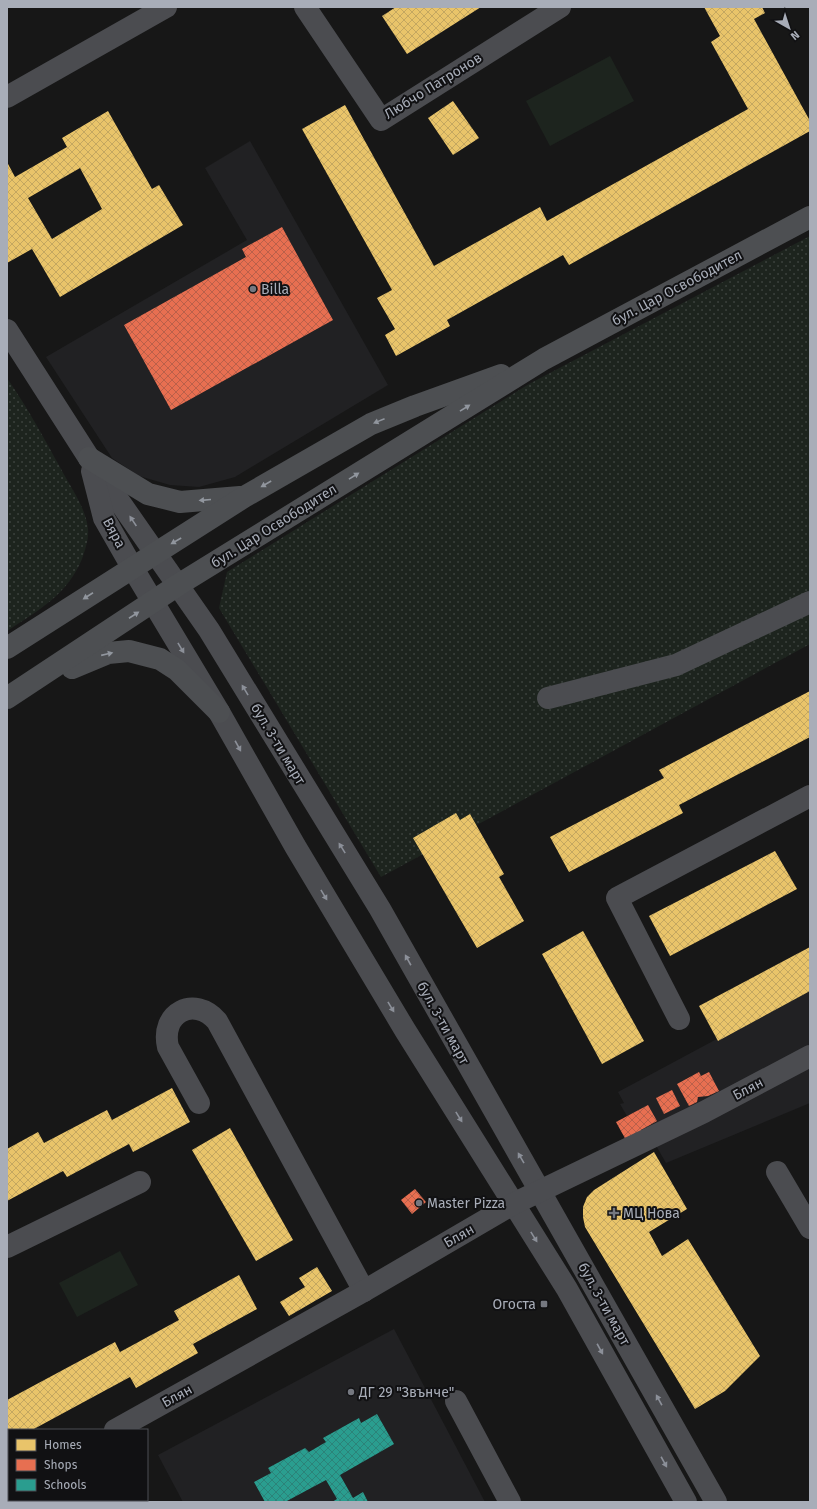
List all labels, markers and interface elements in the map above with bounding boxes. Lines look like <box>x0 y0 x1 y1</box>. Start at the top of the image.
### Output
north arrow <box>769 8 809 48</box>
text: N <box>788 28 802 43</box>
street label: Любчо Патронов <box>381 49 485 123</box>
street label: бул. Цар Освободител <box>609 246 745 330</box>
place label: Billa <box>261 281 289 298</box>
marker: Billa <box>248 284 258 294</box>
one-way arrow <box>460 404 470 412</box>
one-way arrow <box>372 418 384 424</box>
one-way arrow <box>348 473 360 480</box>
street label: бул. Цар Освободител <box>208 480 340 572</box>
one-way arrow <box>260 481 271 488</box>
one-way arrow <box>199 497 211 504</box>
street label: Вяра <box>99 515 129 551</box>
one-way arrow <box>129 516 137 526</box>
one-way arrow <box>170 538 182 545</box>
one-way arrow <box>83 592 93 600</box>
one-way arrow <box>128 611 139 619</box>
one-way arrow <box>177 642 184 653</box>
one-way arrow <box>101 651 113 657</box>
one-way arrow <box>241 685 249 695</box>
street label: бул. 3-ти март <box>247 700 309 788</box>
one-way arrow <box>235 740 242 752</box>
one-way arrow <box>338 843 346 853</box>
one-way arrow <box>320 890 328 900</box>
one-way arrow <box>405 954 412 966</box>
street label: бул. 3-ти март <box>413 979 473 1068</box>
one-way arrow <box>387 1001 394 1013</box>
street label: Блян <box>730 1074 766 1104</box>
one-way arrow <box>455 1112 463 1122</box>
one-way arrow <box>517 1153 524 1164</box>
place label: Master Pizza <box>427 1195 505 1212</box>
marker: Master Pizza <box>414 1198 424 1208</box>
place label: МЦ Нова <box>623 1205 680 1222</box>
marker: МЦ Нова <box>608 1207 620 1219</box>
street label: Блян <box>441 1221 477 1251</box>
one-way arrow <box>530 1232 538 1242</box>
street label: бул. 3-ти март <box>574 1260 634 1349</box>
place label: Огоста <box>492 1296 536 1313</box>
marker: Огоста <box>539 1299 549 1309</box>
one-way arrow <box>597 1343 604 1355</box>
street label: Блян <box>159 1381 195 1411</box>
place label: ДГ 29 "Звънче" <box>358 1384 454 1401</box>
marker: ДГ 29 "Звънче" <box>346 1387 356 1397</box>
one-way arrow <box>655 1394 662 1406</box>
legend <box>8 1429 148 1501</box>
text: Homes <box>44 1438 82 1452</box>
one-way arrow <box>660 1456 667 1468</box>
text: Shops <box>44 1458 78 1472</box>
text: Schools <box>44 1478 87 1492</box>

